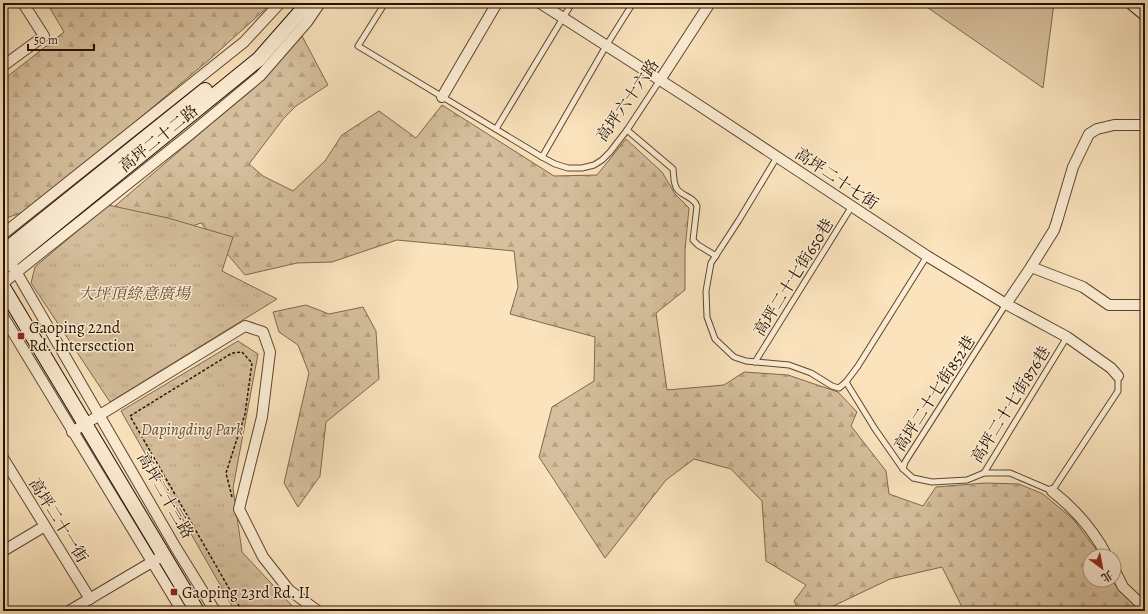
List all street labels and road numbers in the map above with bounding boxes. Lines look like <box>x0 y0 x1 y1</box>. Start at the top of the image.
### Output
street label: 高坪六十六路 <box>591 55 664 146</box>
street label: 高坪二十二路 <box>114 100 203 178</box>
street label: 高坪二十七街 <box>790 143 882 215</box>
street label: 高坪二十七街650巷 <box>749 215 839 341</box>
street label: 高坪二十七街852巷 <box>889 331 981 456</box>
street label: 高坪二十七街876巷 <box>966 342 1056 467</box>
street label: 高坪二十三路 <box>132 448 199 543</box>
street label: 高坪二十一街 <box>23 474 93 567</box>

